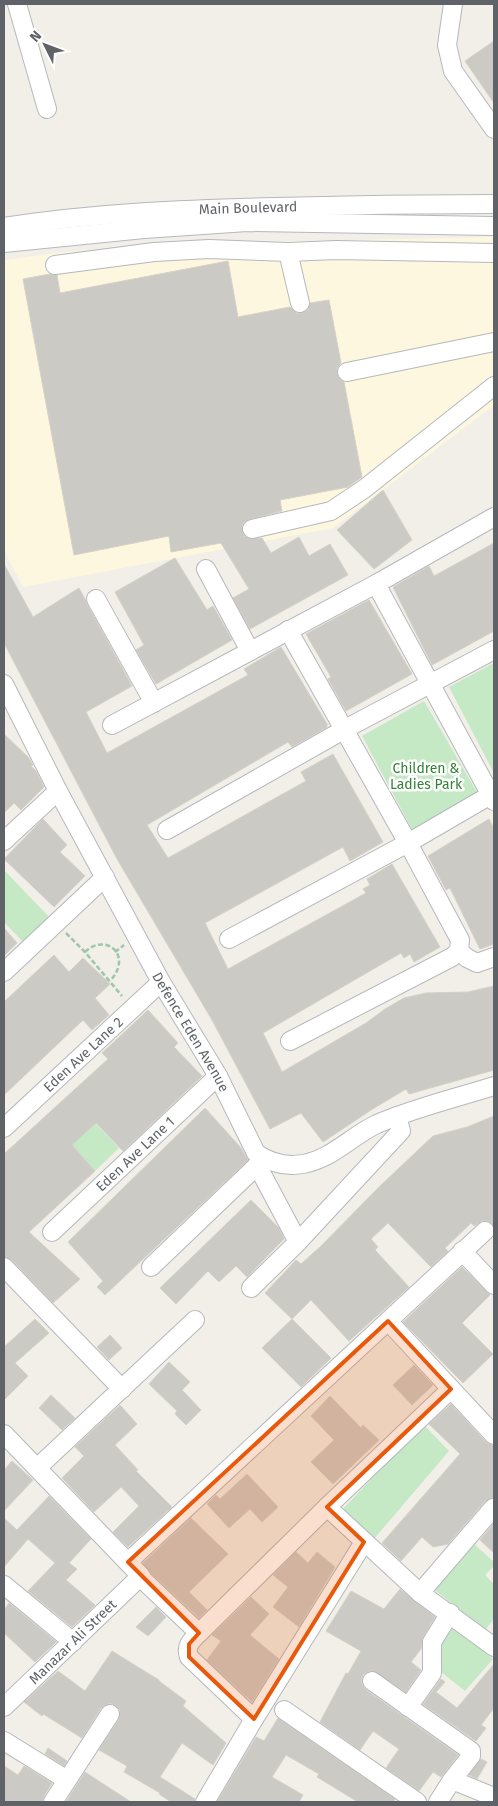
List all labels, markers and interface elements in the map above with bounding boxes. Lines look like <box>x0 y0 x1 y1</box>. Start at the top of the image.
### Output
north arrow <box>20 20 70 70</box>
text: N <box>26 27 45 46</box>
street label: Main Boulevard <box>198 198 298 218</box>
park label: Children & Ladies Park <box>390 760 463 793</box>
street label: Defence Eden Avenue <box>149 969 233 1095</box>
street label: Eden Ave Lane 2 <box>40 1013 126 1096</box>
street label: Eden Ave Lane 1 <box>92 1113 178 1195</box>
street label: Manazar Ali Street <box>26 1595 121 1688</box>

